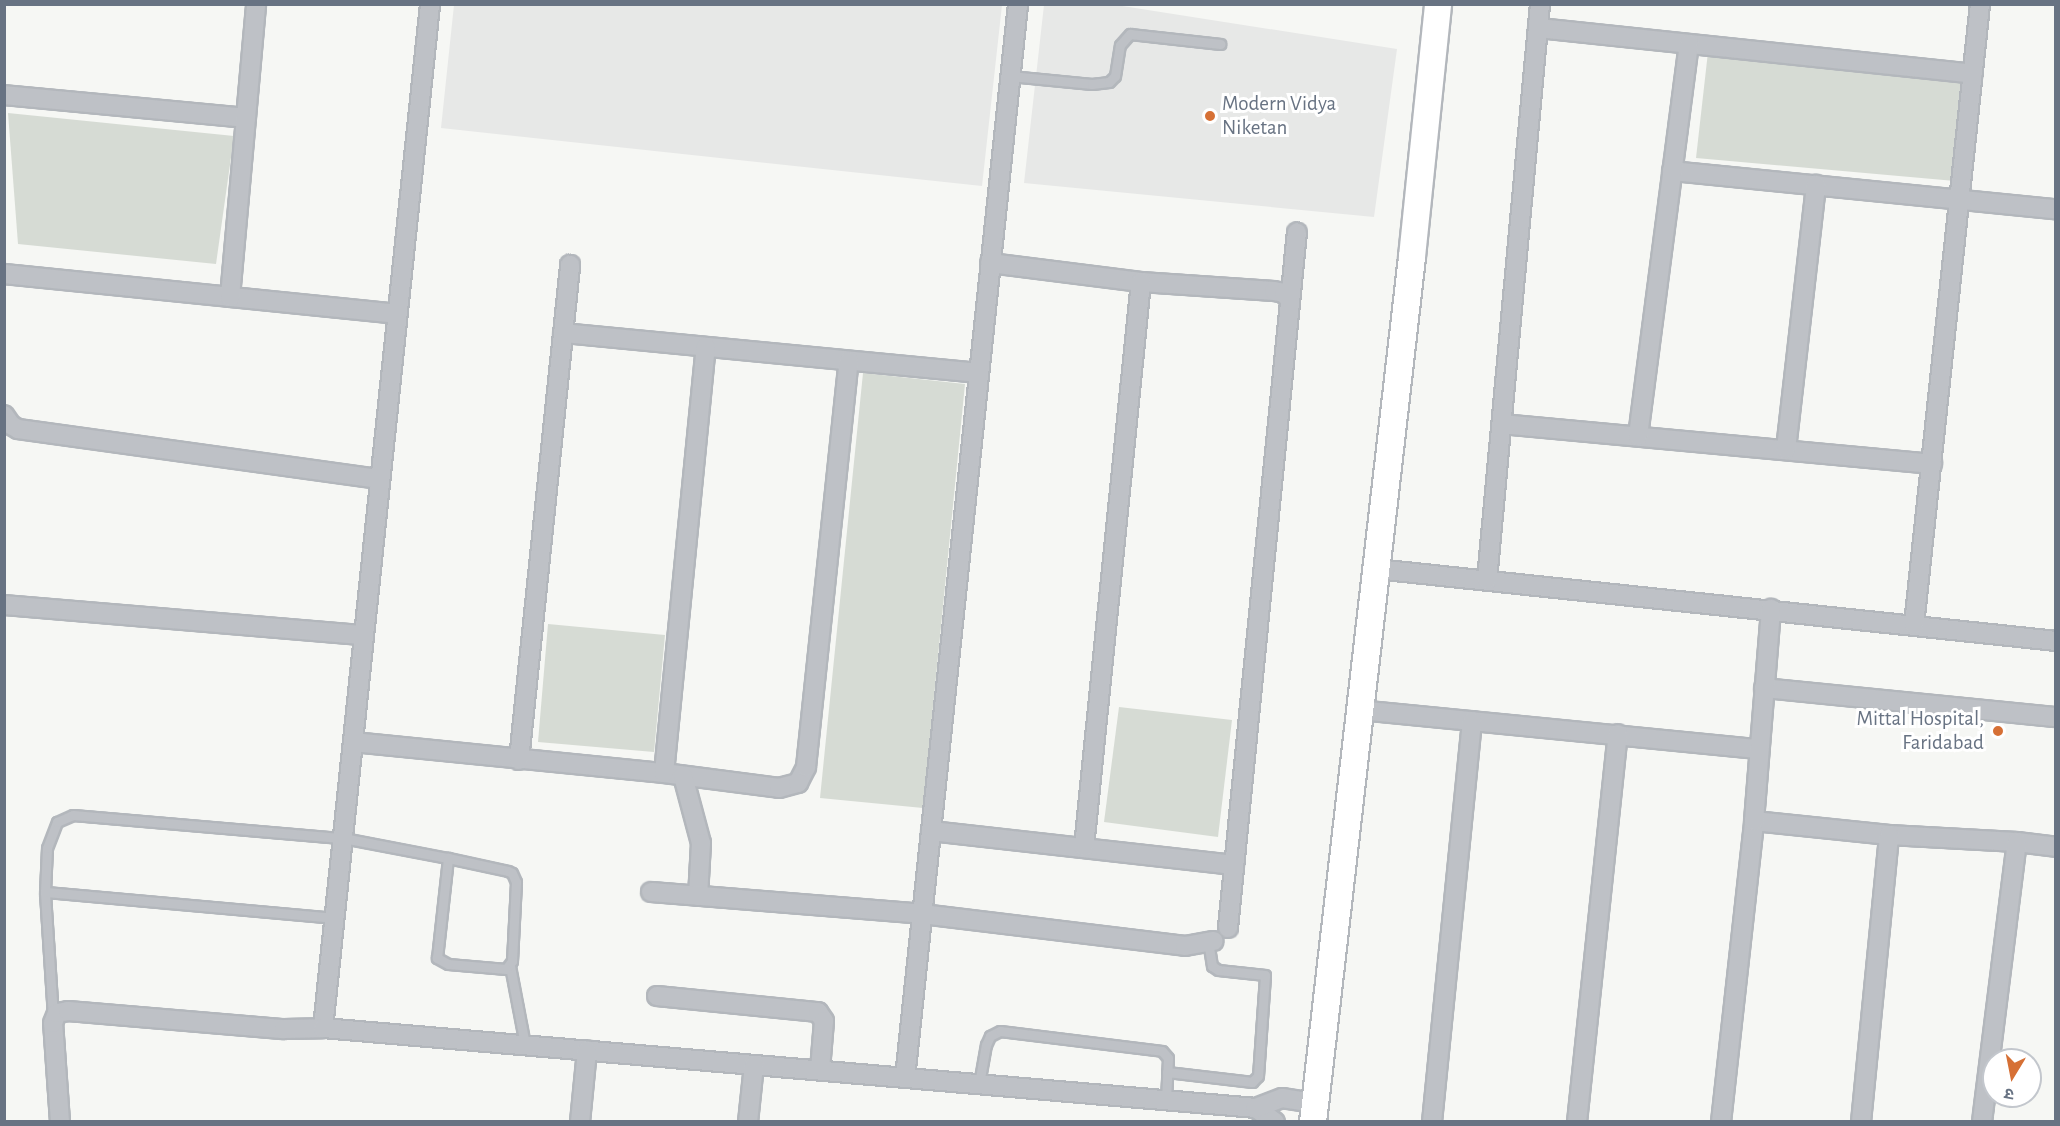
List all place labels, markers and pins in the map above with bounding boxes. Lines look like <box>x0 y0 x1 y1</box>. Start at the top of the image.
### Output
place label: Modern Vidya Niketan <box>1222 91 1336 141</box>
marker: Modern Vidya Niketan <box>1203 109 1217 123</box>
place label: Mittal Hospital, Faridabad <box>1856 706 1984 756</box>
marker: Mittal Hospital, Faridabad <box>1989 722 2007 740</box>

